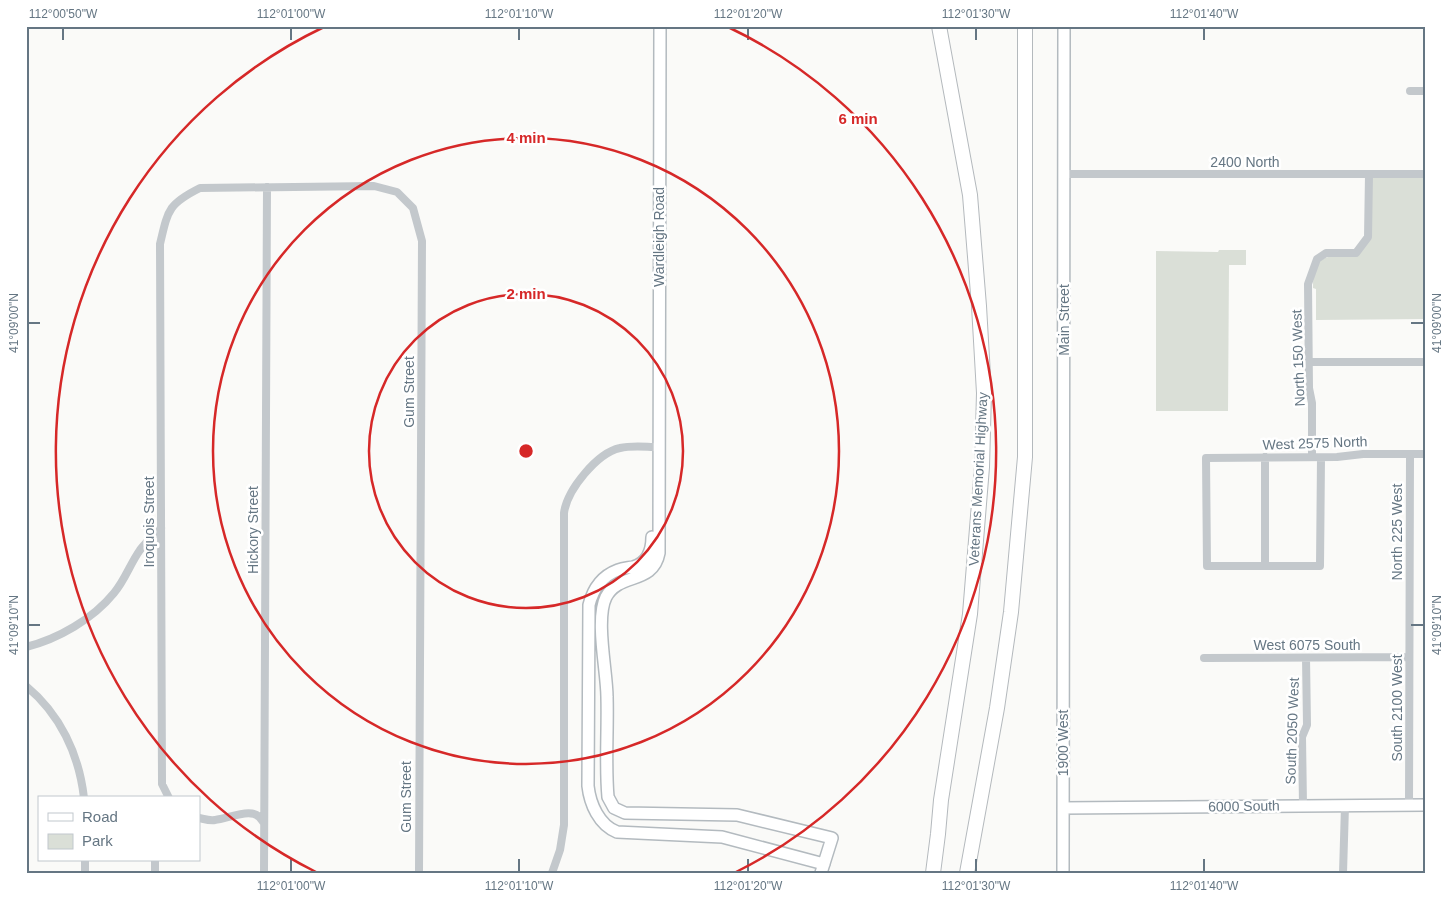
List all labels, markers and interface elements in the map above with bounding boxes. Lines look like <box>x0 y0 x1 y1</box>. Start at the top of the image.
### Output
text: 112°00'50"W <box>29 7 98 21</box>
text: 112°01'00"W <box>257 7 326 21</box>
text: 112°01'10"W <box>485 7 554 21</box>
text: 112°01'20"W <box>714 7 783 21</box>
text: 112°01'30"W <box>942 7 1011 21</box>
text: 112°01'40"W <box>1170 7 1239 21</box>
text: 6 min <box>838 110 878 127</box>
text: 4 min <box>506 129 546 146</box>
street label: 2400 North <box>1210 154 1280 170</box>
street label: Wardleigh Road <box>651 187 667 287</box>
street label: Main Street <box>1056 284 1072 356</box>
text: 2 min <box>506 285 546 302</box>
text: 41°09'00"N <box>7 293 21 353</box>
text: 41°09'00"N <box>1430 293 1444 353</box>
street label: North 150 West <box>1288 309 1308 407</box>
street label: Gum Street <box>401 356 417 428</box>
street label: Veterans Memorial Highway <box>965 392 991 566</box>
street label: West 2575 North <box>1262 433 1368 453</box>
centre of rings <box>517 442 535 460</box>
street label: Iroquois Street <box>141 476 157 568</box>
street label: North 225 West <box>1389 483 1405 581</box>
street label: Hickory Street <box>245 486 261 574</box>
text: 41°09'10"N <box>7 595 21 655</box>
text: 41°09'10"N <box>1430 595 1444 655</box>
street label: West 6075 South <box>1253 637 1361 653</box>
street label: South 2100 West <box>1389 654 1405 762</box>
street label: South 2050 West <box>1282 677 1302 785</box>
street label: 1900 West <box>1055 710 1071 776</box>
street label: Gum Street <box>398 761 414 833</box>
legend <box>38 796 200 862</box>
street label: 6000 South <box>1208 797 1280 815</box>
text: Road <box>82 808 118 825</box>
text: Park <box>82 832 113 849</box>
text: 112°01'00"W <box>257 879 326 893</box>
text: 112°01'10"W <box>485 879 554 893</box>
text: 112°01'20"W <box>714 879 783 893</box>
text: 112°01'30"W <box>942 879 1011 893</box>
text: 112°01'40"W <box>1170 879 1239 893</box>

